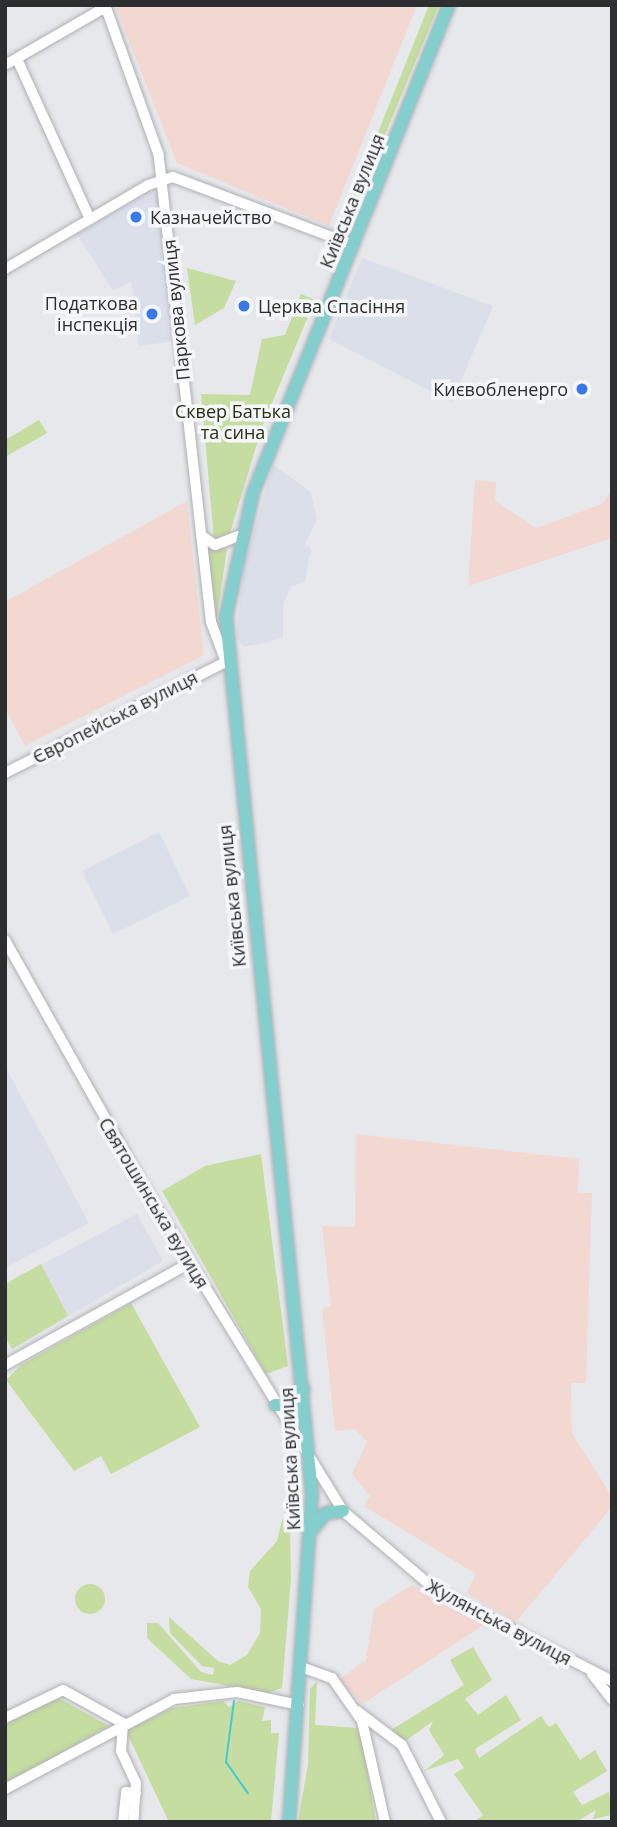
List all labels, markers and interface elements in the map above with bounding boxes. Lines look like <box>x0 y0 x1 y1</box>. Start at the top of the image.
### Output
street label: Київська вулиця <box>315 131 389 271</box>
place label: Казначейство <box>150 206 272 228</box>
marker: Казначейство <box>128 209 144 225</box>
street label: Паркова вулиця <box>158 238 194 382</box>
place label: Податкова інспекція <box>45 293 138 336</box>
place label: Церква Спасіння <box>258 295 405 317</box>
marker: Церква Спасіння <box>236 298 252 314</box>
marker: Податкова інспекція <box>144 306 160 322</box>
place label: Києвобленерго <box>433 378 568 400</box>
marker: Києвобленерго <box>574 381 590 397</box>
park label: Сквер Батька та сина <box>175 401 291 444</box>
street label: Європейська вулиця <box>29 666 201 768</box>
street label: Київська вулиця <box>214 824 250 968</box>
street label: Святошинська вулиця <box>94 1114 214 1292</box>
street label: Київська вулиця <box>275 1387 305 1531</box>
street label: Жулянська вулиця <box>423 1575 575 1669</box>

